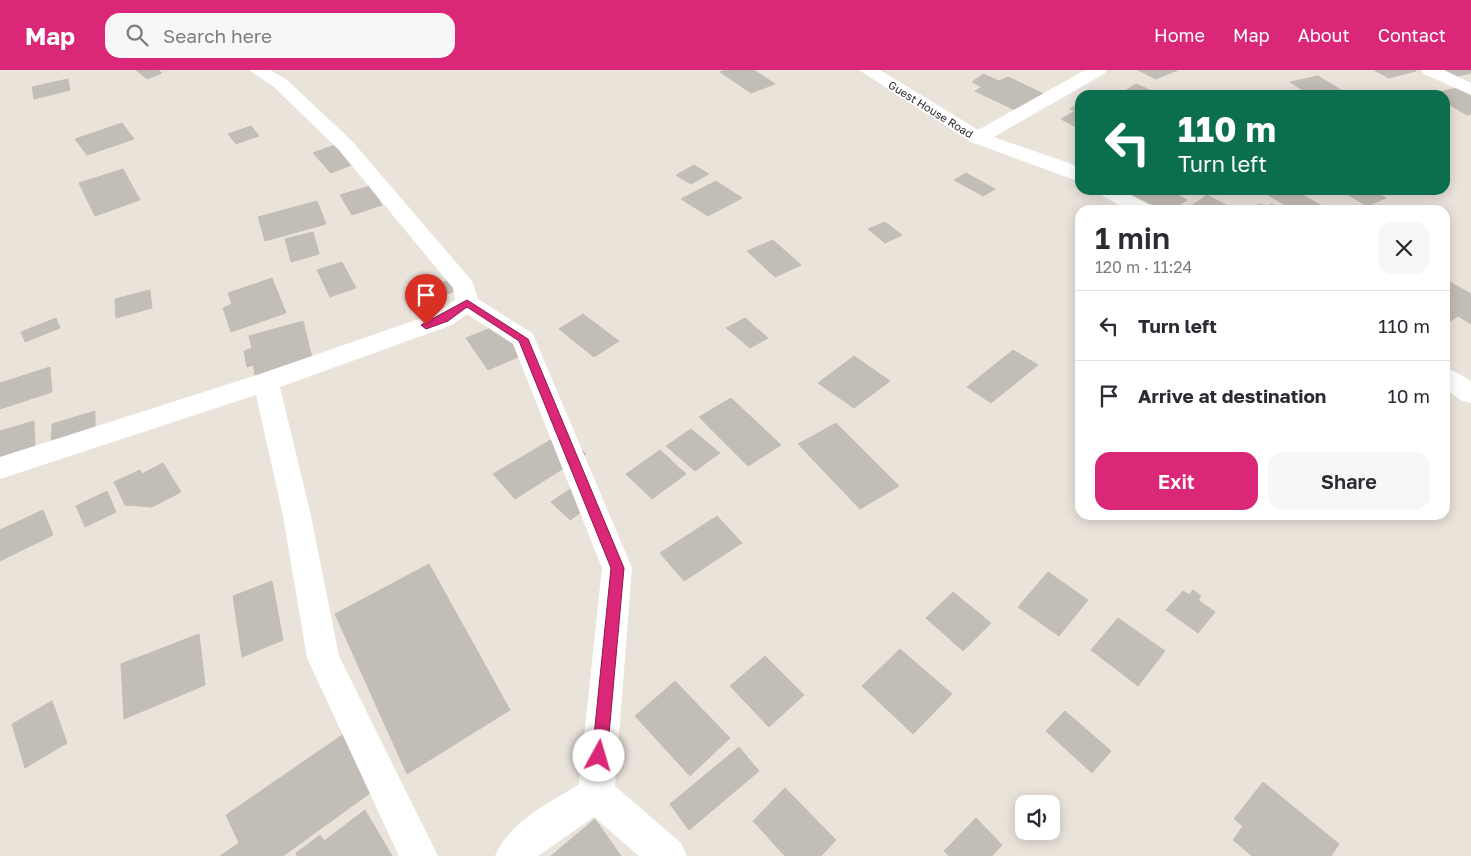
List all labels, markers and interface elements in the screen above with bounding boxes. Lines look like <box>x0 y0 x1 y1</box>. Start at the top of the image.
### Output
search box <box>105 13 455 58</box>
text: Map <box>25 21 75 50</box>
icon: search <box>123 21 151 49</box>
text: Search here <box>163 24 272 47</box>
text: Home <box>1154 24 1205 46</box>
text: Map <box>1233 24 1270 46</box>
text: About <box>1298 24 1350 46</box>
text: Contact <box>1378 24 1446 46</box>
street label: Guest House Road <box>886 78 976 140</box>
text: 110 m <box>1178 108 1276 150</box>
icon: left <box>1095 110 1160 175</box>
text: Turn left <box>1178 150 1267 177</box>
text: 1 min <box>1095 220 1170 256</box>
button: close <box>1378 222 1430 274</box>
text: 120 m · 11:24 <box>1095 257 1192 277</box>
pin <box>405 274 447 325</box>
icon: arrive <box>412 281 440 309</box>
icon: left <box>1095 312 1123 340</box>
text: Turn left <box>1138 314 1217 337</box>
text: 110 m <box>1378 314 1430 337</box>
icon: arrive <box>1095 382 1123 410</box>
text: Arrive at destination <box>1138 384 1326 407</box>
text: 10 m <box>1387 384 1430 407</box>
button: Exit <box>1095 452 1258 510</box>
button: Share <box>1268 452 1430 510</box>
position arrow <box>572 729 624 781</box>
map controls <box>1015 795 1060 840</box>
button: sound <box>1015 795 1060 840</box>

